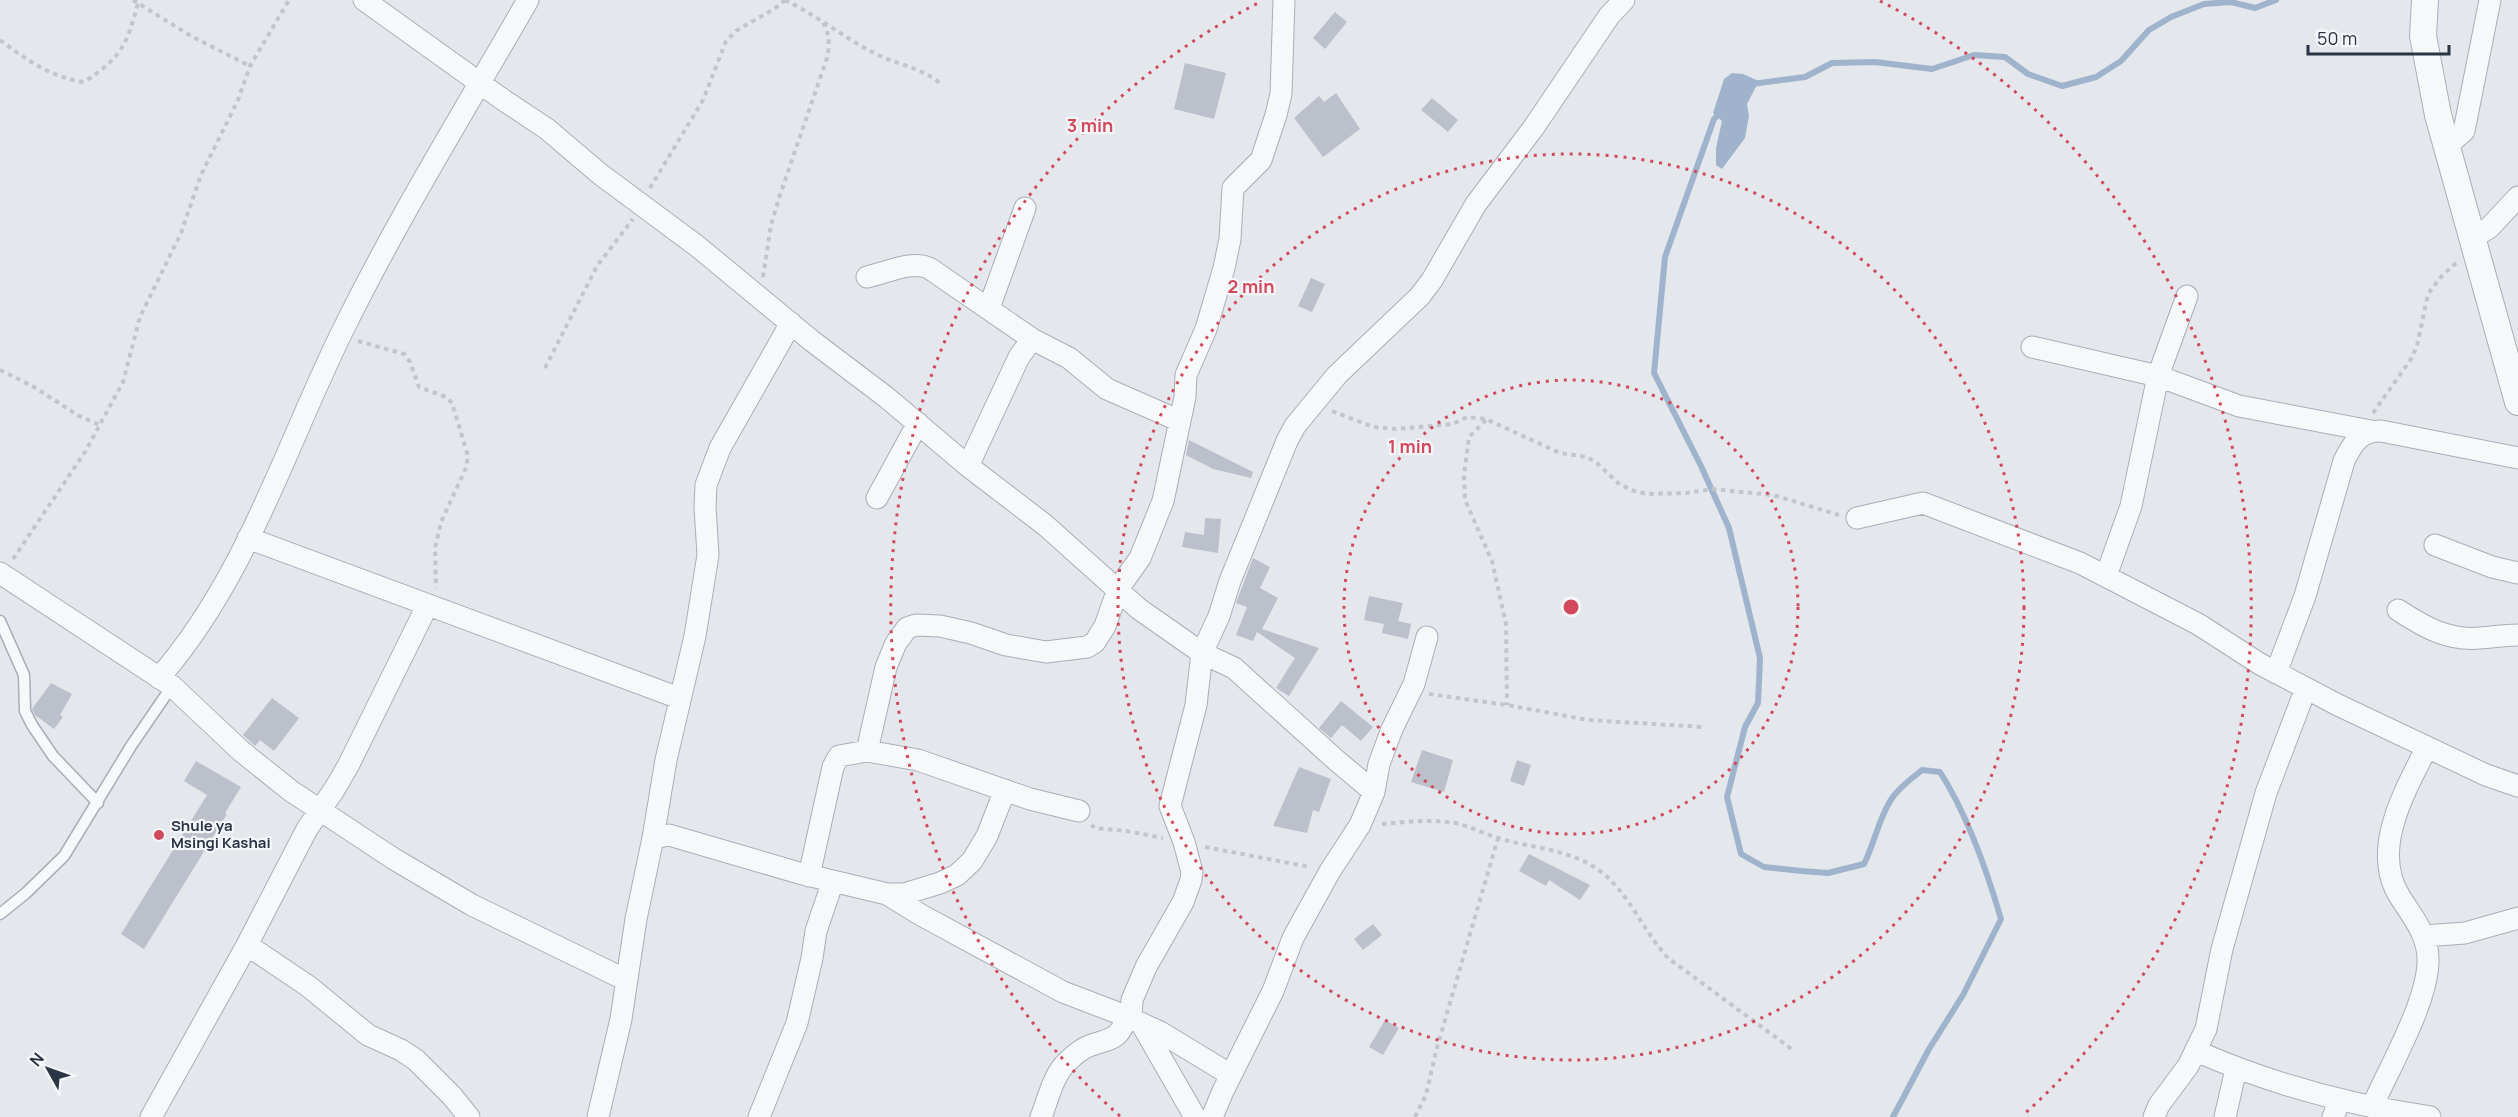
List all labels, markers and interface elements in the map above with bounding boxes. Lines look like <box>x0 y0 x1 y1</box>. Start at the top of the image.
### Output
scale bar <box>2308 18 2449 56</box>
text: 50 m <box>2317 26 2357 50</box>
text: 3 min <box>1067 113 1113 137</box>
text: 2 min <box>1228 274 1274 298</box>
text: 1 min <box>1388 434 1432 458</box>
centre of rings <box>1561 597 1581 617</box>
place label: Shule ya Msingi Kashai <box>171 815 271 853</box>
marker: Shule ya Msingi Kashai <box>152 828 166 842</box>
north arrow <box>18 1039 78 1099</box>
text: N <box>24 1048 49 1071</box>

